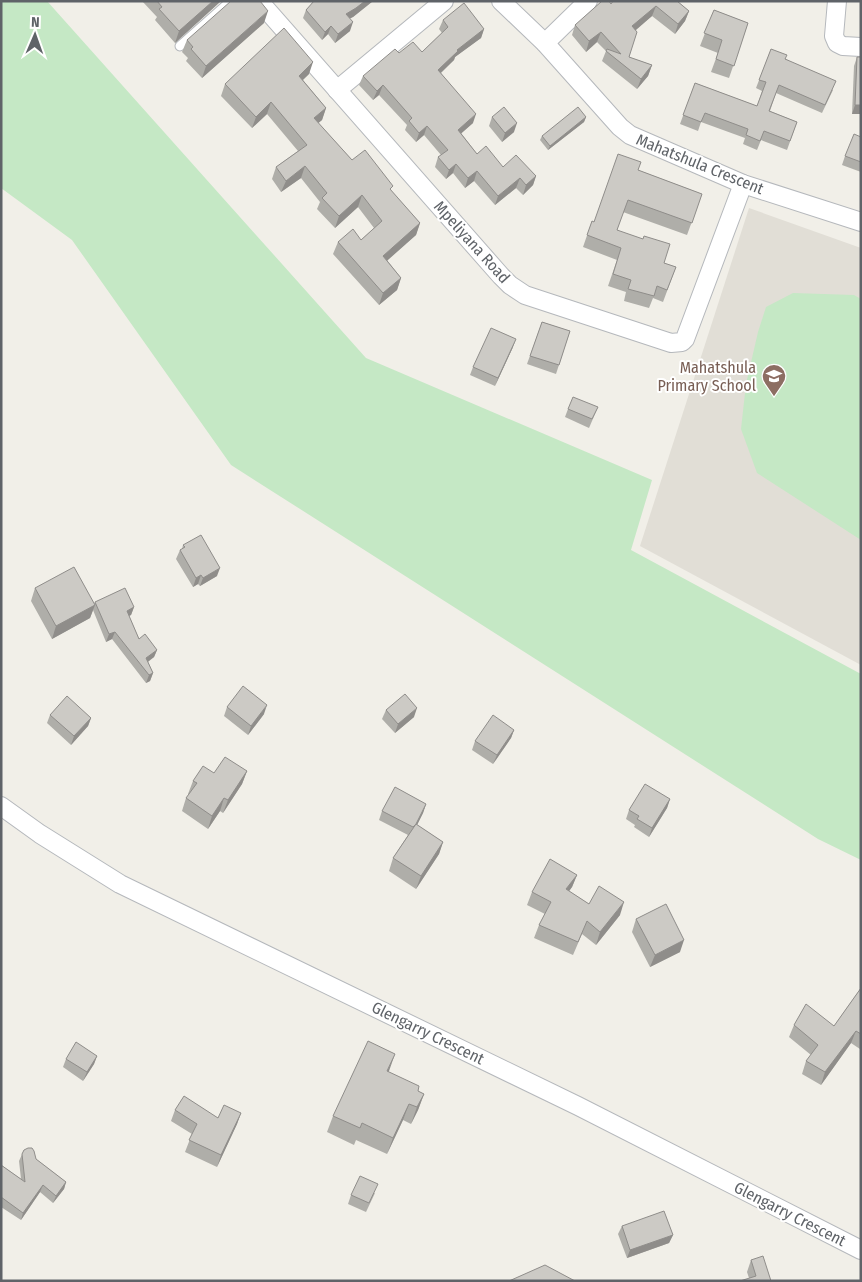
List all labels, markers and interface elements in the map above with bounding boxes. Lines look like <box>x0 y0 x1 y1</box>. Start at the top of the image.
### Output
north arrow <box>10 10 60 60</box>
text: N <box>31 14 40 31</box>
street label: Mahatshula Crescent <box>633 130 767 199</box>
street label: Mpeliyana Road <box>430 197 514 287</box>
place label: Mahatshula Primary School <box>657 358 756 395</box>
school or university icon: Mahatshula Primary School <box>761 363 787 397</box>
street label: Glengarry Crescent <box>369 998 488 1069</box>
street label: Glengarry Crescent <box>731 1178 850 1251</box>

